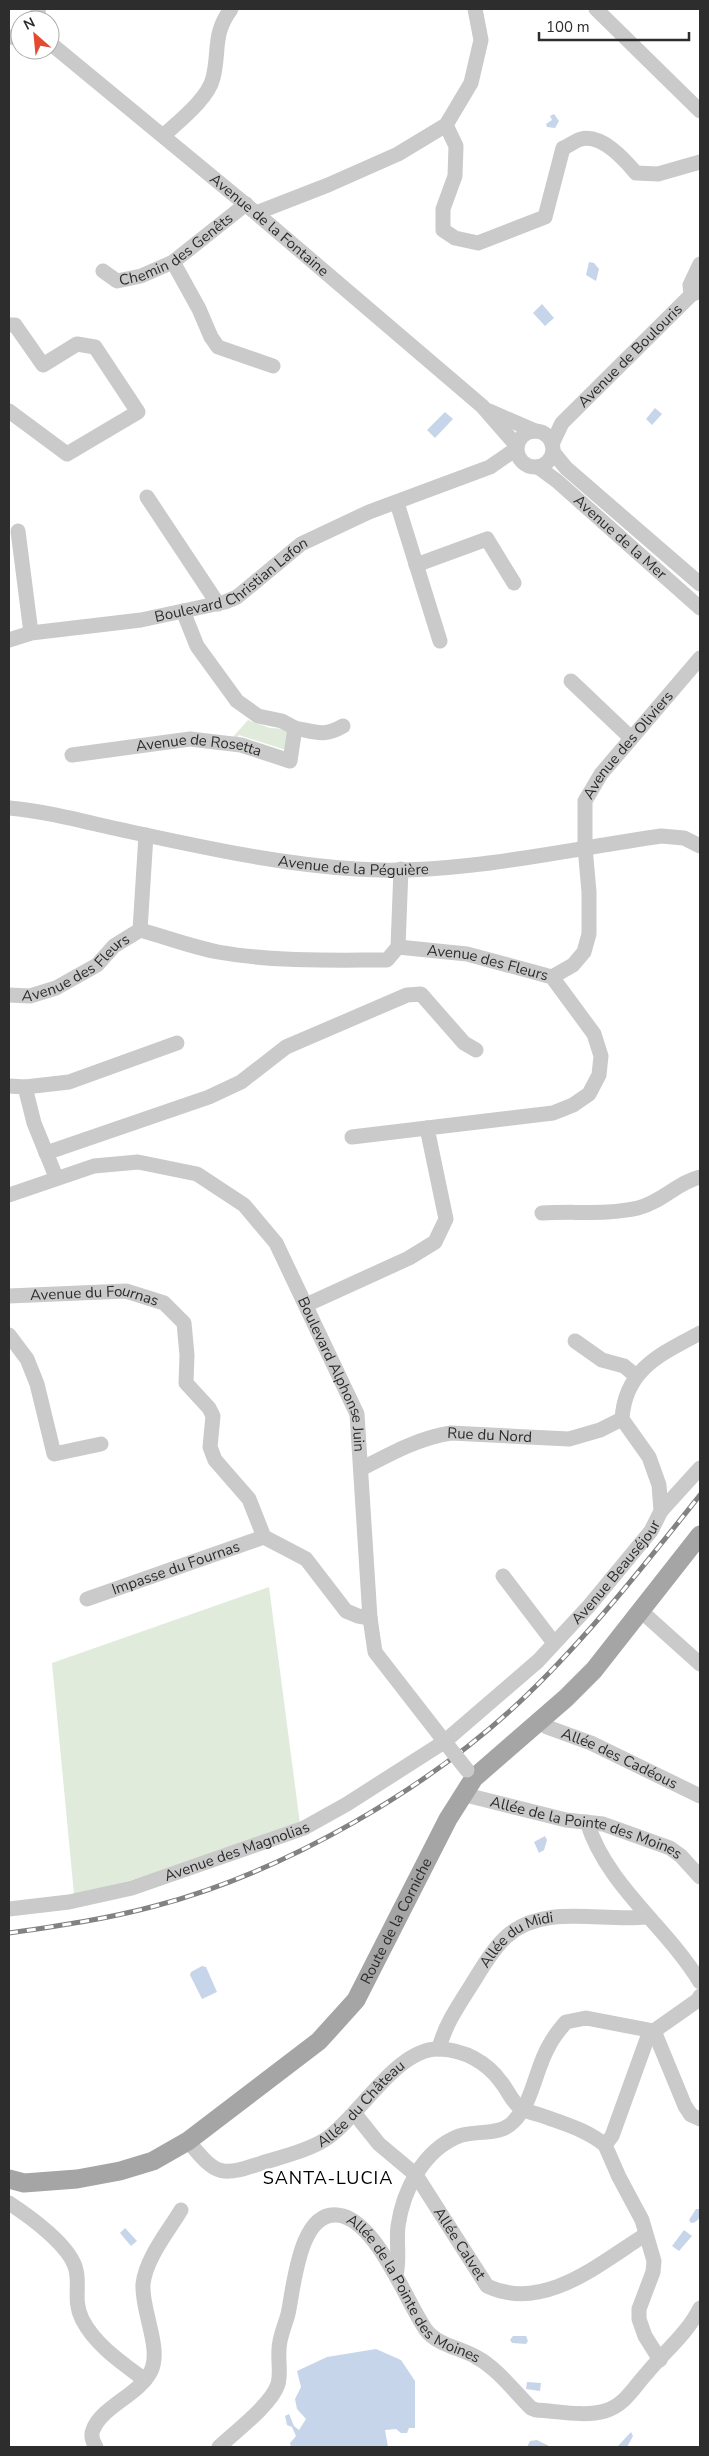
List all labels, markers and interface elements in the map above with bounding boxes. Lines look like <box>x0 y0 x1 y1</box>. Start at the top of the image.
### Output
north arrow <box>10 10 60 60</box>
scale bar <box>539 10 689 42</box>
text: N <box>20 13 38 35</box>
text: 100 m <box>546 17 590 37</box>
street label: Avenue de la Fontaine <box>206 169 333 281</box>
street label: Chemin des Genêts <box>117 208 237 290</box>
street label: Avenue de Boulouris <box>573 299 687 412</box>
street label: Avenue de la Mer <box>569 490 671 584</box>
street label: Boulevard Christian Lafon <box>153 532 311 627</box>
street label: Avenue des Oliviers <box>578 686 678 803</box>
street label: Avenue de Rosetta <box>134 729 264 761</box>
street label: Avenue de la Péguière <box>277 851 429 880</box>
street label: Avenue des Fleurs <box>21 929 133 1006</box>
street label: Avenue des Fleurs <box>426 940 551 986</box>
street label: Avenue du Fournas <box>30 1280 161 1311</box>
street label: Boulevard Alphonse Juin <box>293 1293 369 1452</box>
street label: Rue du Nord <box>447 1423 532 1447</box>
street label: Avenue Beauséjour <box>567 1516 665 1629</box>
street label: Impasse du Fournas <box>109 1536 242 1600</box>
street label: Allée des Cadéous <box>559 1723 681 1794</box>
street label: Allée de la Pointe des Moines <box>488 1791 686 1864</box>
street label: Avenue des Magnolias <box>162 1817 313 1886</box>
street label: Route de la Corniche <box>356 1854 437 1988</box>
street label: Allée du Midi <box>475 1907 554 1972</box>
street label: Allée du Château <box>313 2056 409 2152</box>
district label: SANTA-LUCIA <box>263 2166 393 2190</box>
street label: Allée Calvet <box>429 2203 491 2284</box>
street label: Allée de la Pointe des Moines <box>343 2209 484 2368</box>

